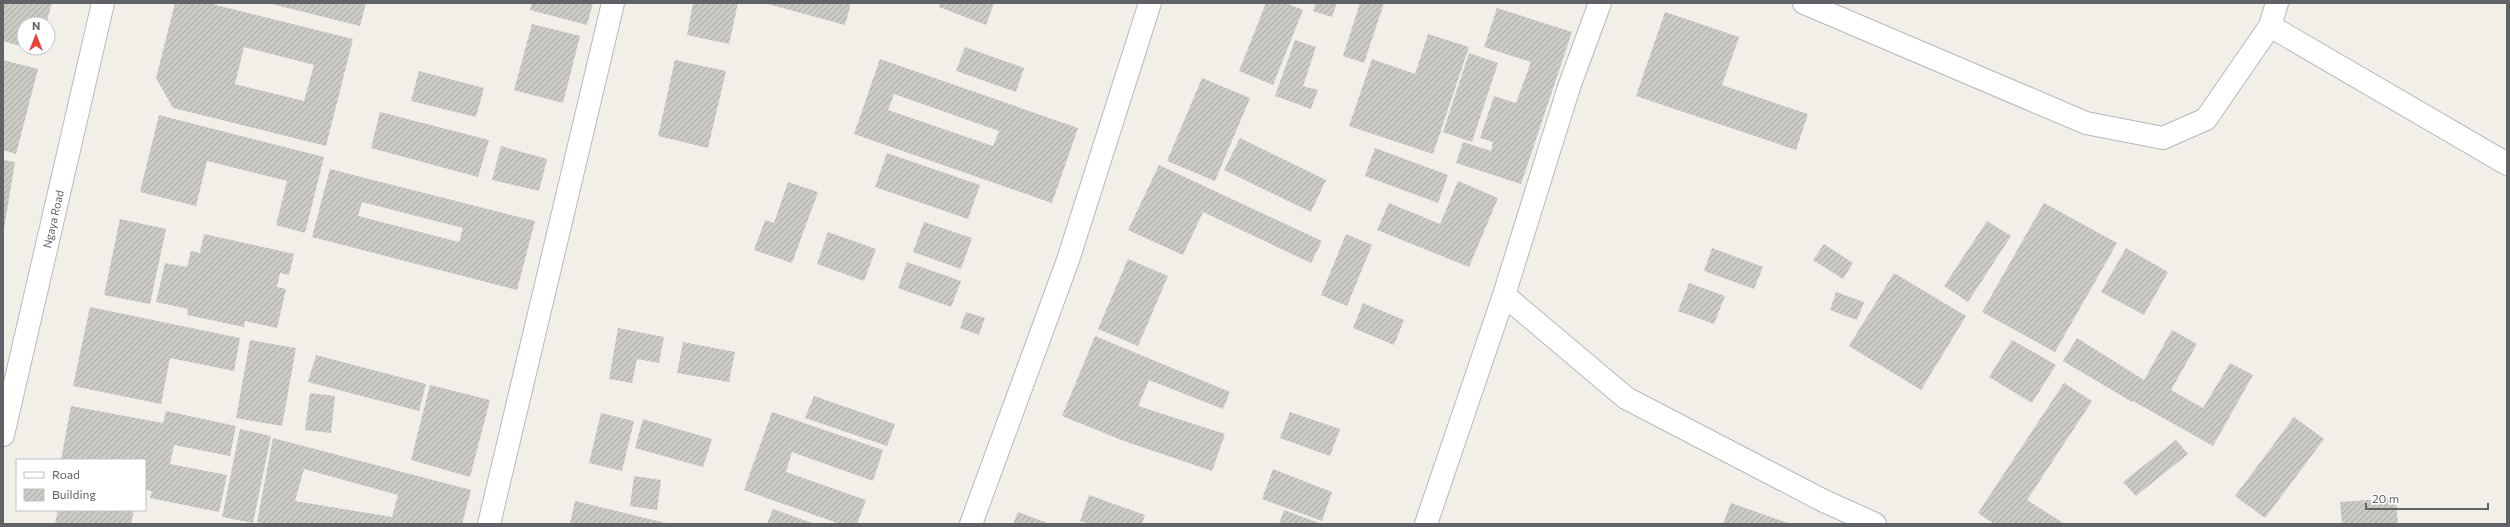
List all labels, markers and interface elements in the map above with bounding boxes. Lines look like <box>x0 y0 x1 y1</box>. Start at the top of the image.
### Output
north arrow <box>16 16 56 56</box>
text: N <box>32 19 40 32</box>
street label: Ngaya Road <box>40 189 66 249</box>
legend <box>16 459 146 511</box>
text: Road <box>52 467 80 481</box>
scale bar <box>2366 485 2488 511</box>
text: Building <box>52 487 96 501</box>
text: 20 m <box>2372 491 2399 505</box>

